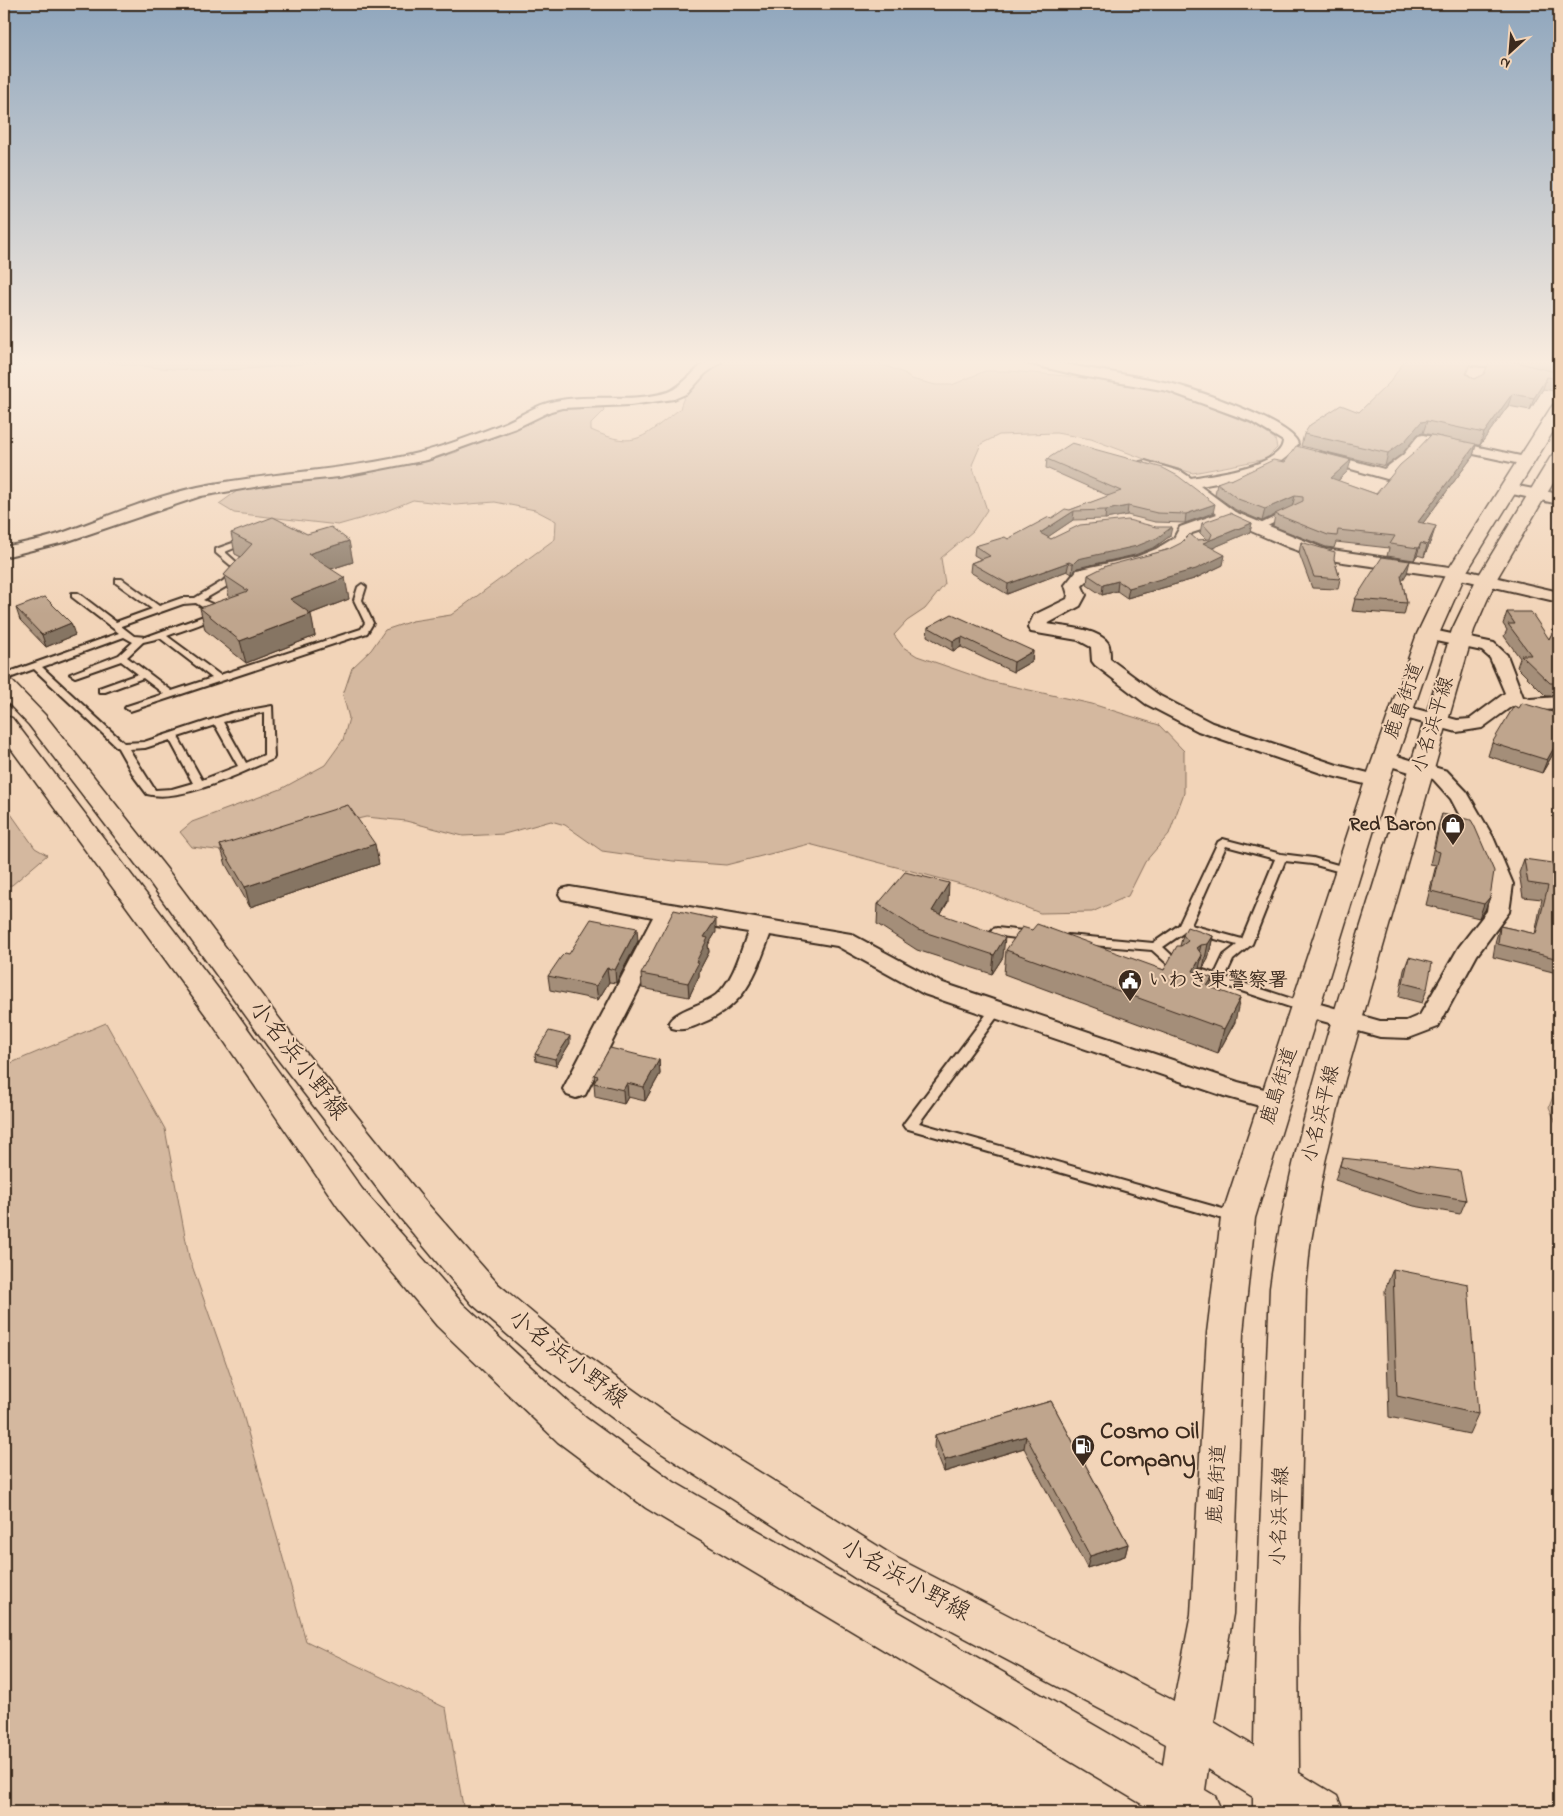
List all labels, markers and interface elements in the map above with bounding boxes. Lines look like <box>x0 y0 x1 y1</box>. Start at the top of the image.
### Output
north arrow <box>1486 28 1536 78</box>
text: N <box>1496 51 1514 74</box>
street label: 鹿島街道 <box>1378 658 1432 744</box>
street label: 小名浜平線 <box>1406 673 1462 777</box>
place label: Red Baron <box>1349 811 1436 840</box>
shop icon: Red Baron <box>1440 812 1466 846</box>
place label: いわき東警察署 <box>1148 967 1288 996</box>
public building icon: いわき東警察署 <box>1117 968 1143 1002</box>
street label: 小名浜小野線 <box>239 993 355 1129</box>
street label: 鹿島街道 <box>1254 1043 1306 1129</box>
street label: 小名浜平線 <box>1296 1062 1348 1166</box>
street label: 小名浜小野線 <box>499 1302 635 1418</box>
place label: Cosmo Oil Company <box>1100 1415 1199 1479</box>
fuel station icon: Cosmo Oil Company <box>1070 1433 1096 1467</box>
street label: 鹿島街道 <box>1201 1443 1235 1525</box>
street label: 小名浜平線 <box>1265 1466 1297 1566</box>
street label: 小名浜小野線 <box>834 1531 976 1631</box>

